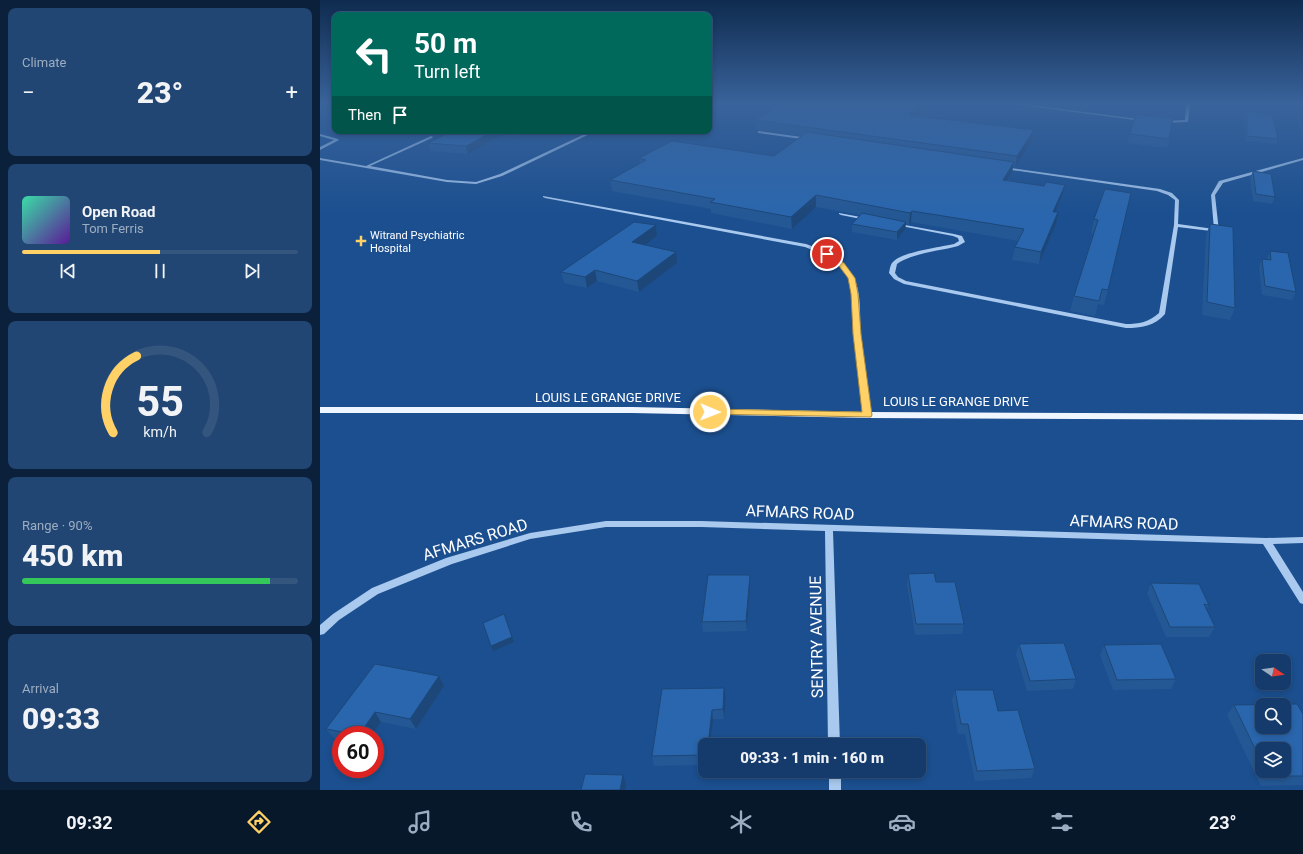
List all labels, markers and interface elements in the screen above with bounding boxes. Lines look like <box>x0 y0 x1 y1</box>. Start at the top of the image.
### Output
text: 50 m <box>414 27 477 60</box>
icon: left <box>348 28 400 80</box>
text: Climate <box>22 55 66 70</box>
text: Turn left <box>414 61 480 82</box>
text: 23° <box>137 75 183 110</box>
text: − <box>22 80 35 105</box>
text: + <box>286 80 298 105</box>
icon: arrive <box>389 104 411 126</box>
text: Then <box>348 106 381 124</box>
text: Open Road <box>82 203 156 221</box>
text: Tom Ferris <box>82 221 144 236</box>
place label: Witrand Psychiatric Hospital <box>370 229 465 255</box>
marker: Witrand Psychiatric Hospital <box>355 235 367 247</box>
pin <box>810 237 844 271</box>
icon: arrive <box>816 243 838 265</box>
icon: previous <box>57 260 79 282</box>
icon: pause <box>149 260 171 282</box>
icon: next <box>241 260 263 282</box>
text: 55 <box>136 377 184 426</box>
street label: LOUIS LE GRANGE DRIVE <box>535 390 681 405</box>
position arrow <box>689 391 731 433</box>
street label: LOUIS LE GRANGE DRIVE <box>883 394 1029 409</box>
text: km/h <box>143 424 177 440</box>
street label: AFMARS ROAD <box>745 501 855 524</box>
street label: AFMARS ROAD <box>1069 511 1179 534</box>
street label: AFMARS ROAD <box>420 514 530 564</box>
text: Range · 90% <box>22 518 92 533</box>
text: 450 km <box>22 538 124 573</box>
street label: SENTRY AVENUE <box>806 576 827 698</box>
north arrow <box>1255 654 1291 690</box>
map controls <box>1255 654 1291 778</box>
text: Arrival <box>22 681 59 696</box>
button: search <box>1255 698 1291 734</box>
text: 09:33 <box>22 701 100 736</box>
speed limit sign: 60 <box>332 726 384 778</box>
button: layers <box>1255 742 1291 778</box>
text: 09:33 · 1 min · 160 m <box>740 749 884 767</box>
icon: directions <box>245 808 273 836</box>
icon: music <box>406 808 434 836</box>
icon: phone <box>567 808 595 836</box>
icon: climate <box>727 808 755 836</box>
icon: car <box>888 808 916 836</box>
icon: filters <box>1048 808 1076 836</box>
text: 09:32 <box>66 812 113 833</box>
text: 23° <box>1209 812 1237 833</box>

